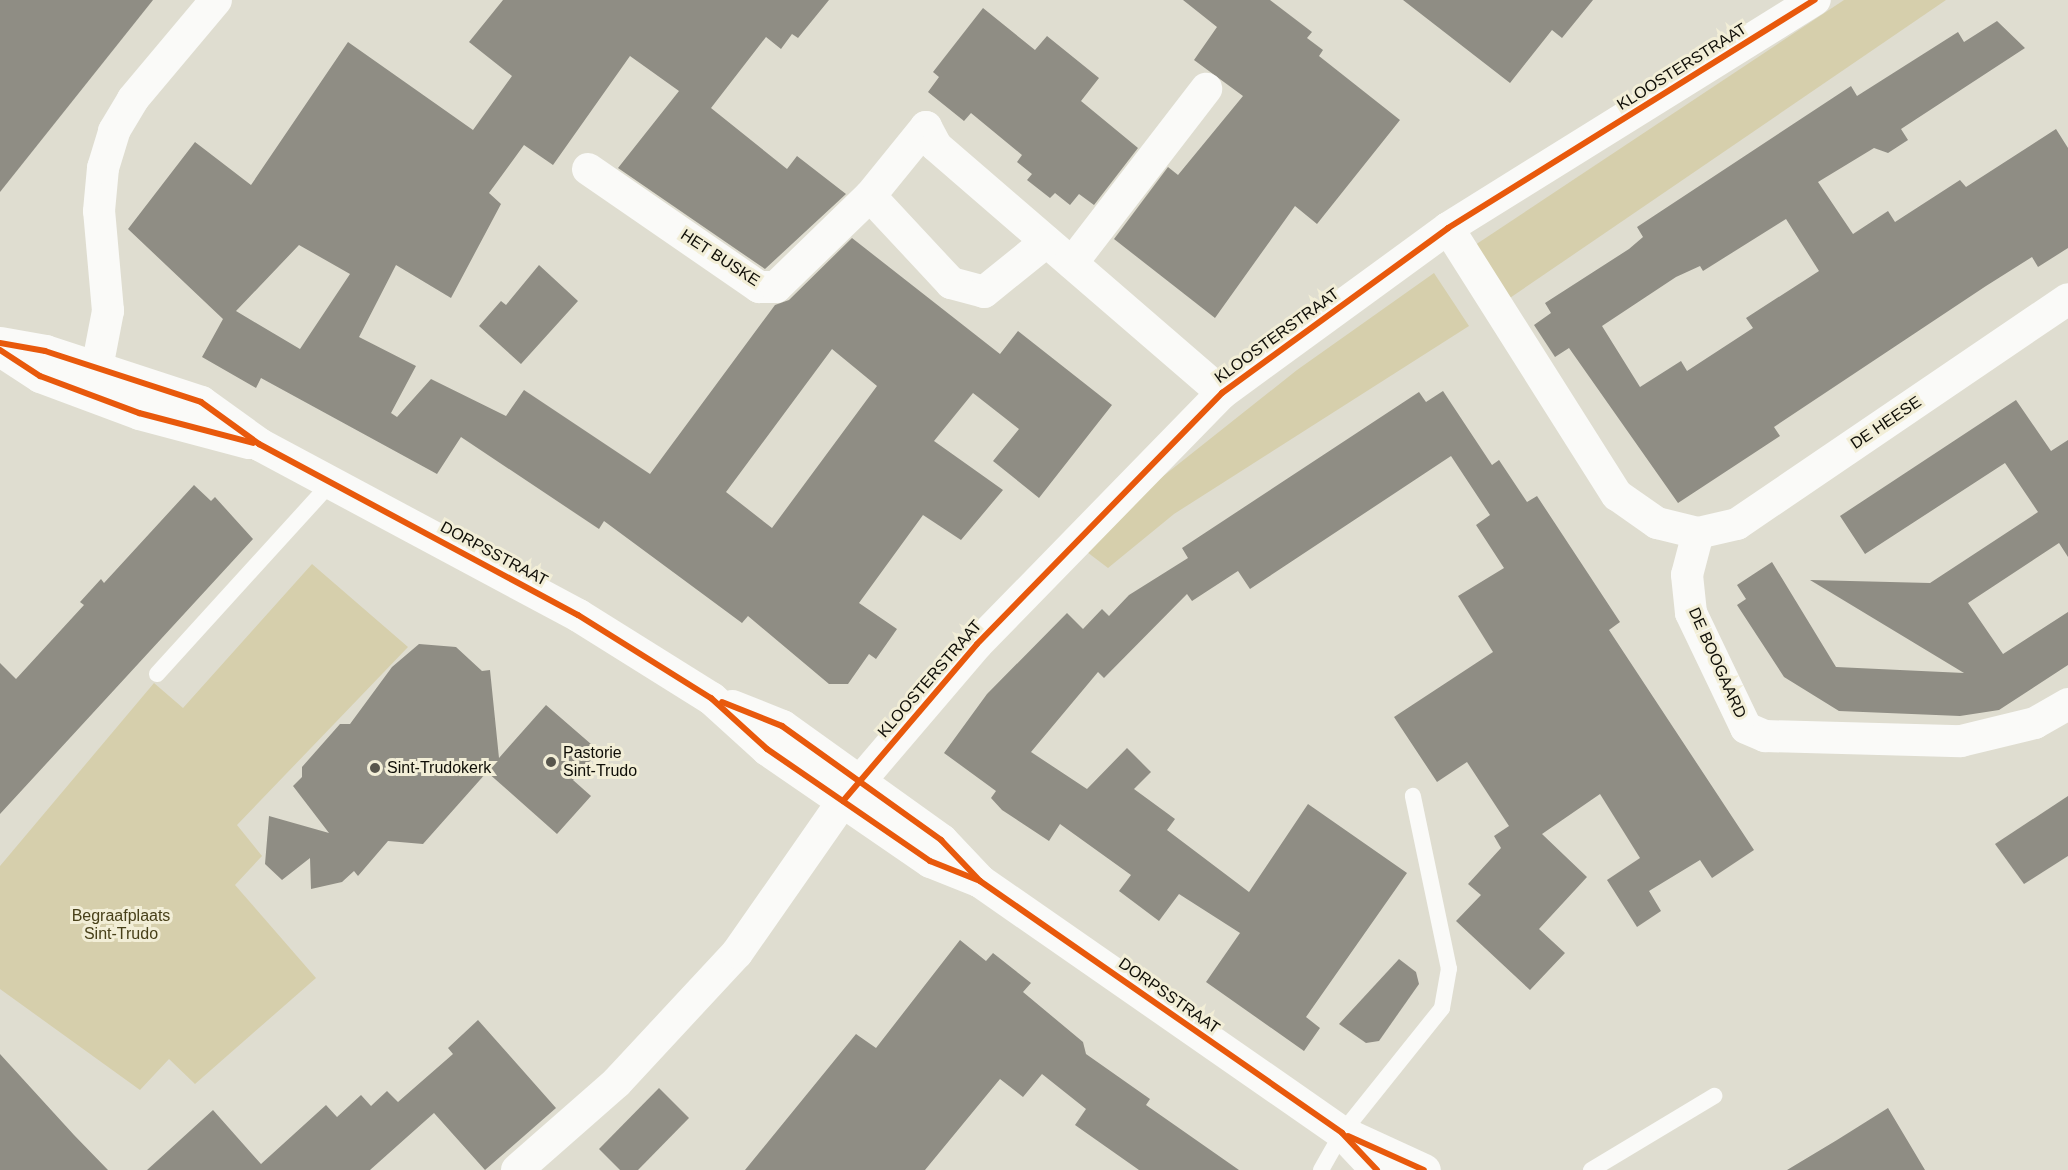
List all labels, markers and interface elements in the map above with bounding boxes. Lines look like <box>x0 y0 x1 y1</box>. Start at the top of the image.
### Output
street label: KLOOSTERSTRAAT <box>1614 19 1750 115</box>
street label: HET BUSKE <box>677 225 763 291</box>
street label: KLOOSTERSTRAAT <box>1211 284 1343 388</box>
street label: DE HEESE <box>1847 392 1925 454</box>
street label: DORPSSTRAAT <box>437 518 551 590</box>
street label: DE BOOGAARD <box>1684 605 1750 721</box>
street label: KLOOSTERSTRAAT <box>874 616 986 742</box>
place label: Pastorie Sint-Trudo <box>563 743 637 781</box>
marker: Pastorie Sint-Trudo <box>544 755 558 769</box>
place label: Sint-Trudokerk <box>387 758 491 778</box>
marker: Sint-Trudokerk <box>368 761 382 775</box>
park label: Begraafplaats Sint-Trudo <box>72 906 170 944</box>
street label: DORPSSTRAAT <box>1115 954 1223 1038</box>

